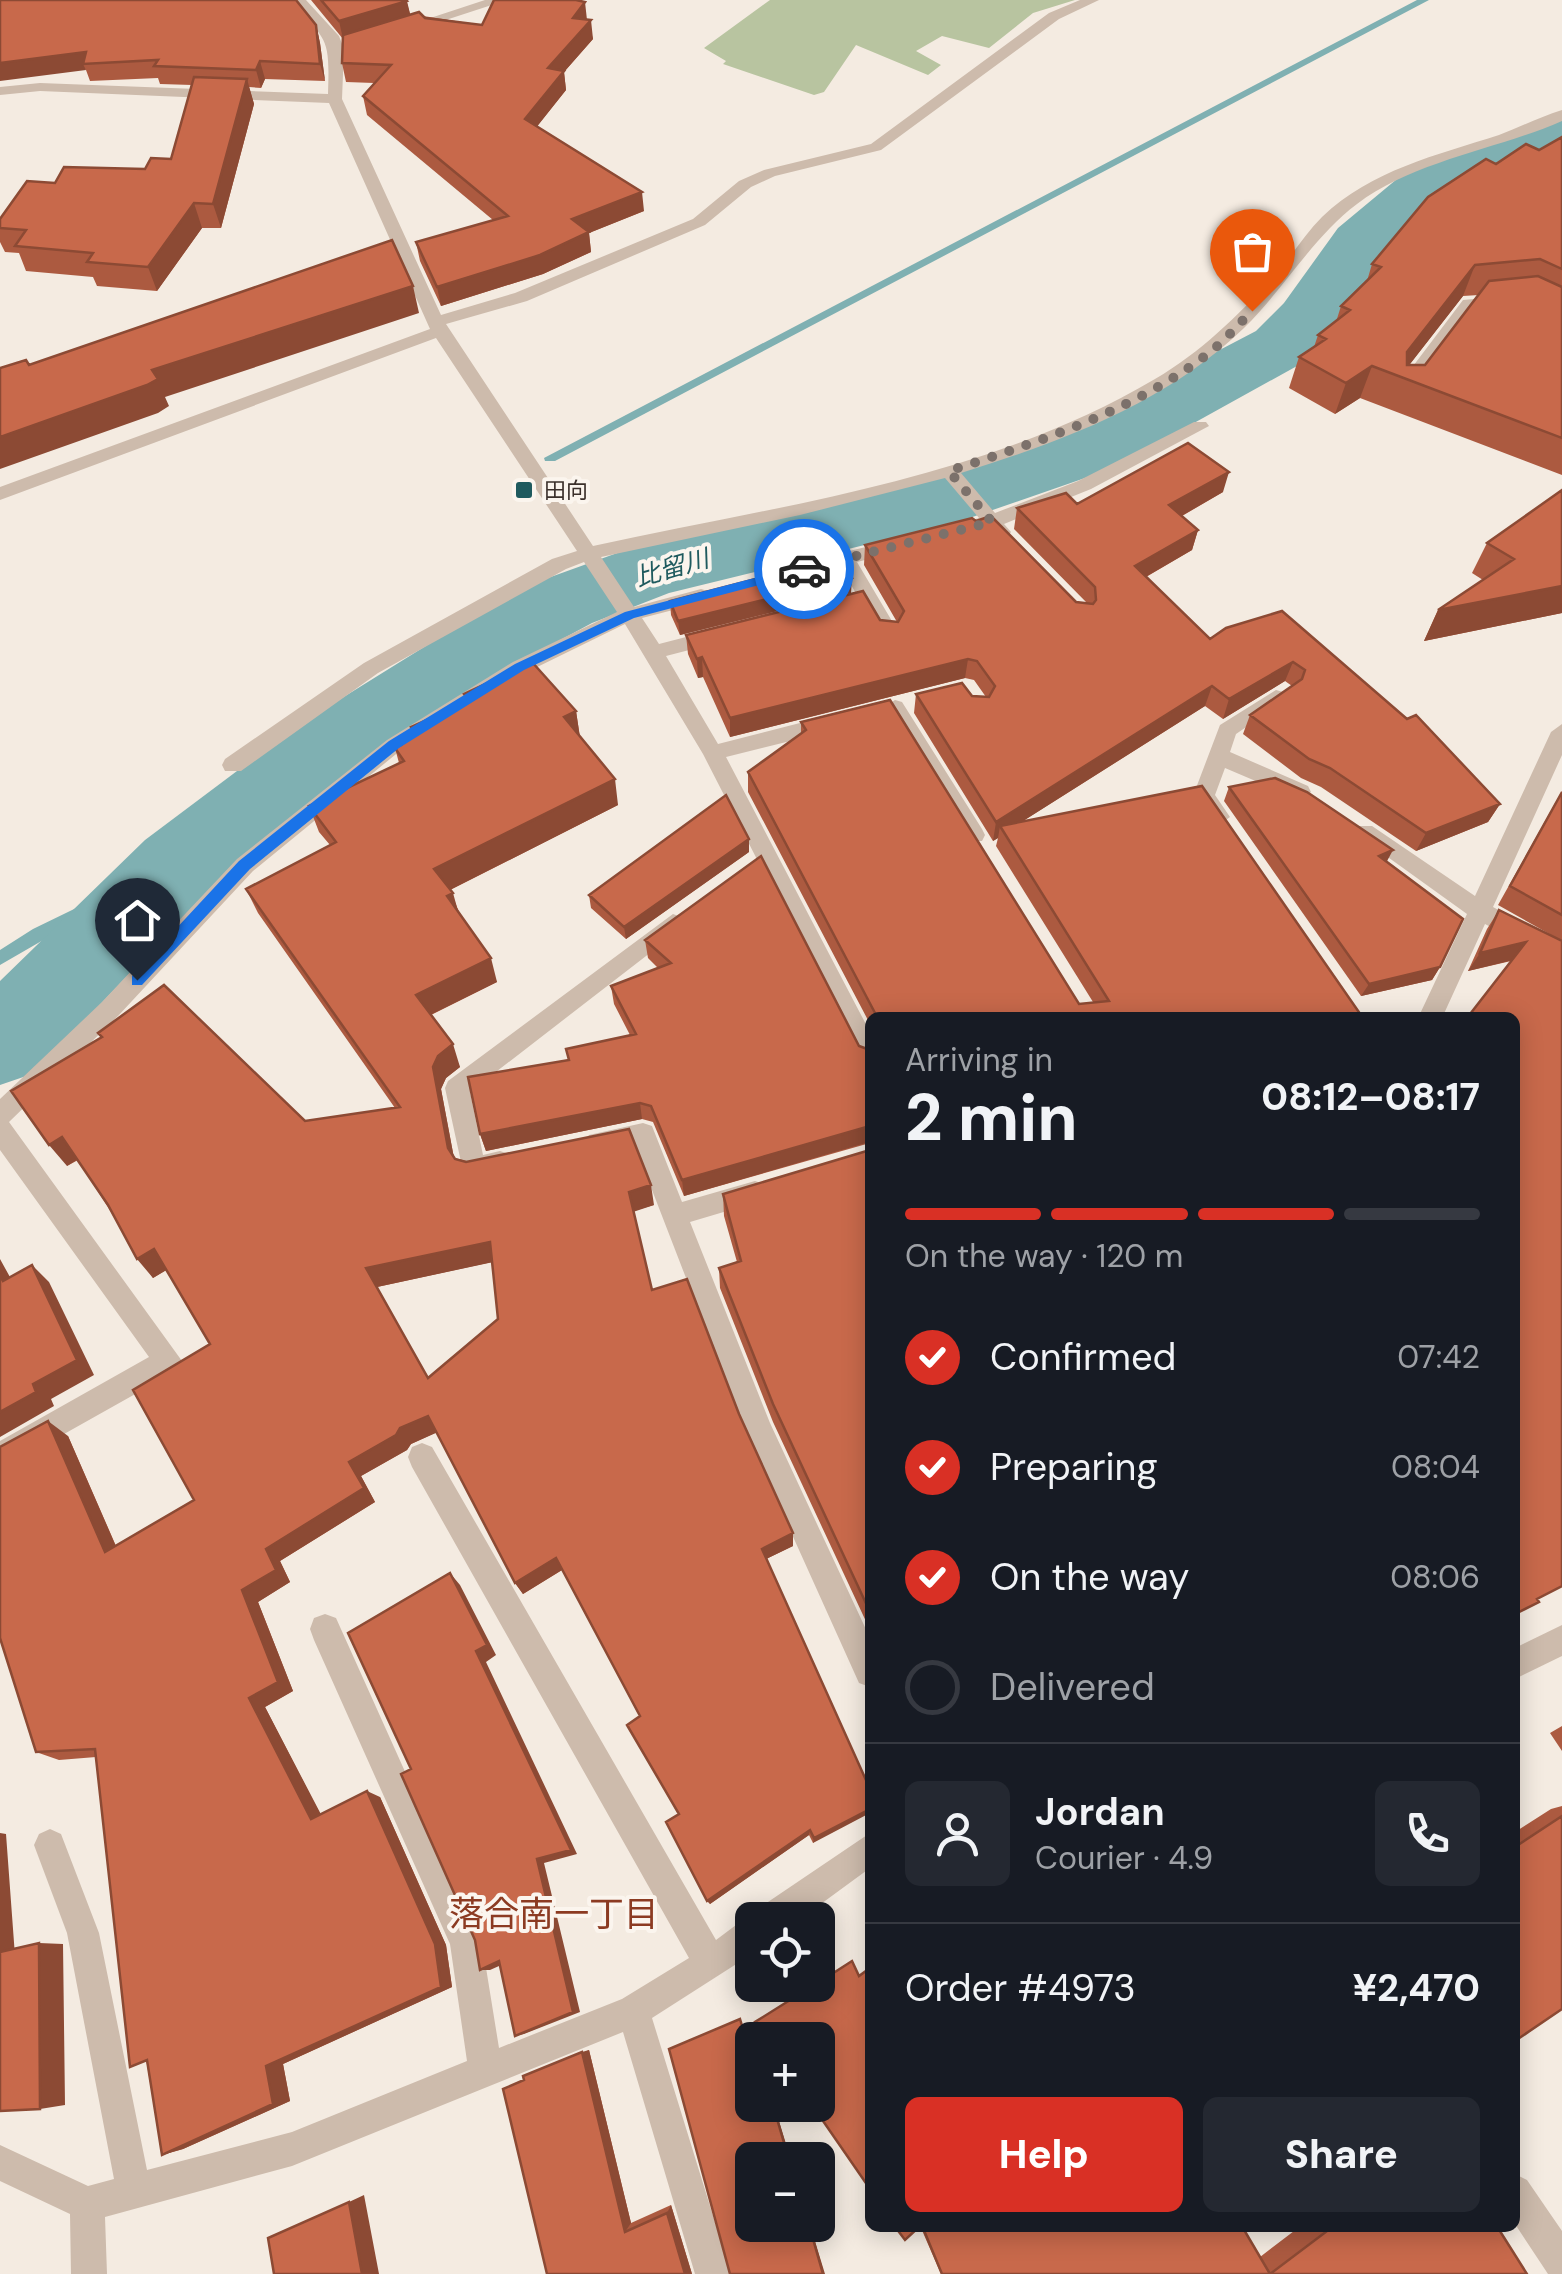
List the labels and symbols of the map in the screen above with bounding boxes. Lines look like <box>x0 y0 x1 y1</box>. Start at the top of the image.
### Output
pin <box>1210 209 1295 312</box>
place label: 田向 <box>544 476 588 505</box>
marker: 田向 <box>513 479 535 501</box>
courier <box>754 519 854 619</box>
water label: 比留川 <box>631 541 715 594</box>
pin <box>95 878 180 981</box>
district label: 落合南一丁目 <box>449 1891 659 1937</box>

